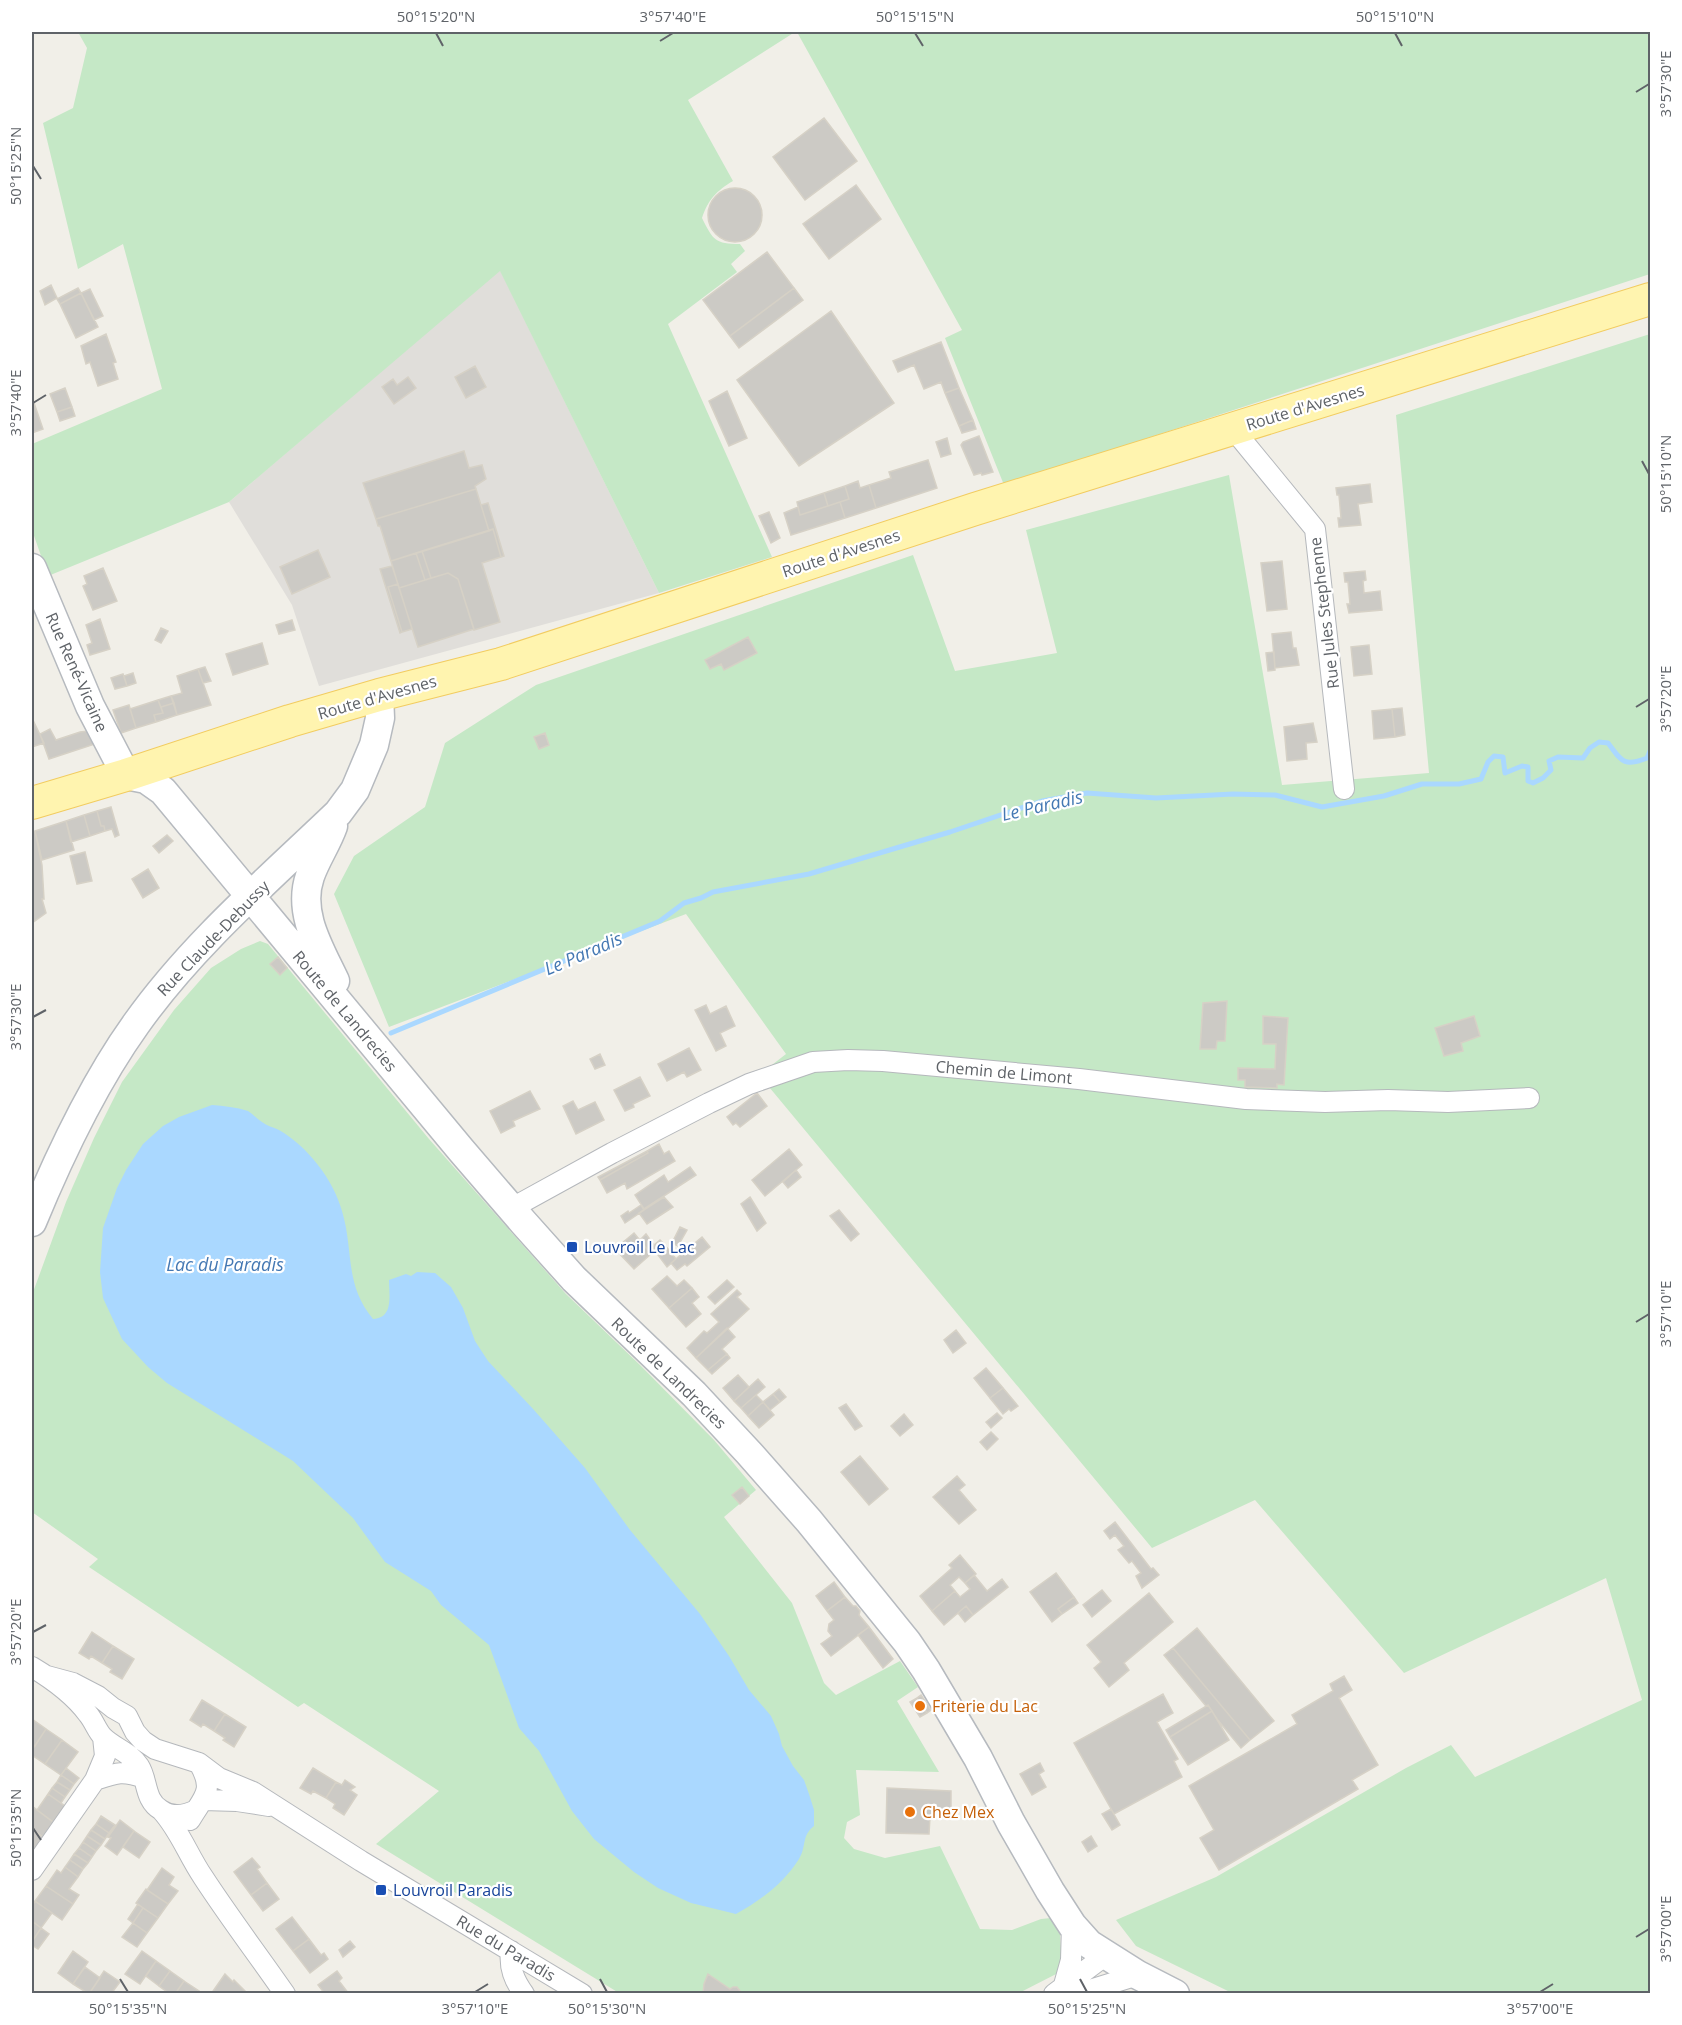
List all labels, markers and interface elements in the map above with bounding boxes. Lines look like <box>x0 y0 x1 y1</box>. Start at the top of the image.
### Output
text: 50°15'20"N <box>397 6 475 26</box>
text: 3°57'40"E <box>640 6 706 26</box>
text: 50°15'15"N <box>876 6 954 26</box>
text: 50°15'10"N <box>1356 6 1434 26</box>
text: 3°57'30"E <box>1655 51 1675 117</box>
text: 50°15'25"N <box>5 127 25 205</box>
text: 3°57'40"E <box>5 370 25 436</box>
street label: Route d'Avesnes <box>1243 379 1367 435</box>
text: 50°15'10"N <box>1655 435 1675 513</box>
street label: Route d'Avesnes <box>779 524 903 582</box>
street label: Rue Jules Stephenne <box>1304 536 1344 690</box>
street label: Rue René-Vicaine <box>41 609 113 735</box>
text: 3°57'20"E <box>1655 666 1675 732</box>
street label: Route d'Avesnes <box>315 670 439 724</box>
water label: Le Paradis <box>999 784 1085 826</box>
street label: Rue Claude-Debussy <box>152 875 275 1001</box>
water label: Le Paradis <box>540 926 626 980</box>
street label: Route de Landrecies <box>288 946 402 1076</box>
text: 3°57'30"E <box>5 984 25 1050</box>
street label: Chemin de Limont <box>935 1055 1073 1089</box>
place label: Louvroil Le Lac <box>584 1236 695 1258</box>
marker: Louvroil Le Lac <box>565 1240 579 1254</box>
water label: Lac du Paradis <box>166 1252 284 1276</box>
text: 3°57'10"E <box>1655 1281 1675 1347</box>
street label: Route de Landrecies <box>607 1312 731 1434</box>
text: 3°57'20"E <box>5 1599 25 1665</box>
place label: Friterie du Lac <box>932 1695 1038 1717</box>
marker: Friterie du Lac <box>913 1699 927 1713</box>
text: 50°15'35"N <box>5 1789 25 1867</box>
place label: Chez Mex <box>922 1801 995 1823</box>
marker: Chez Mex <box>903 1805 917 1819</box>
place label: Louvroil Paradis <box>393 1879 513 1901</box>
marker: Louvroil Paradis <box>374 1883 388 1897</box>
text: 3°57'00"E <box>1655 1896 1675 1962</box>
street label: Rue du Paradis <box>452 1910 560 1986</box>
text: 50°15'35"N <box>89 1998 167 2018</box>
text: 3°57'10"E <box>442 1998 508 2018</box>
text: 50°15'30"N <box>568 1998 646 2018</box>
text: 50°15'25"N <box>1048 1998 1126 2018</box>
text: 3°57'00"E <box>1507 1998 1573 2018</box>

